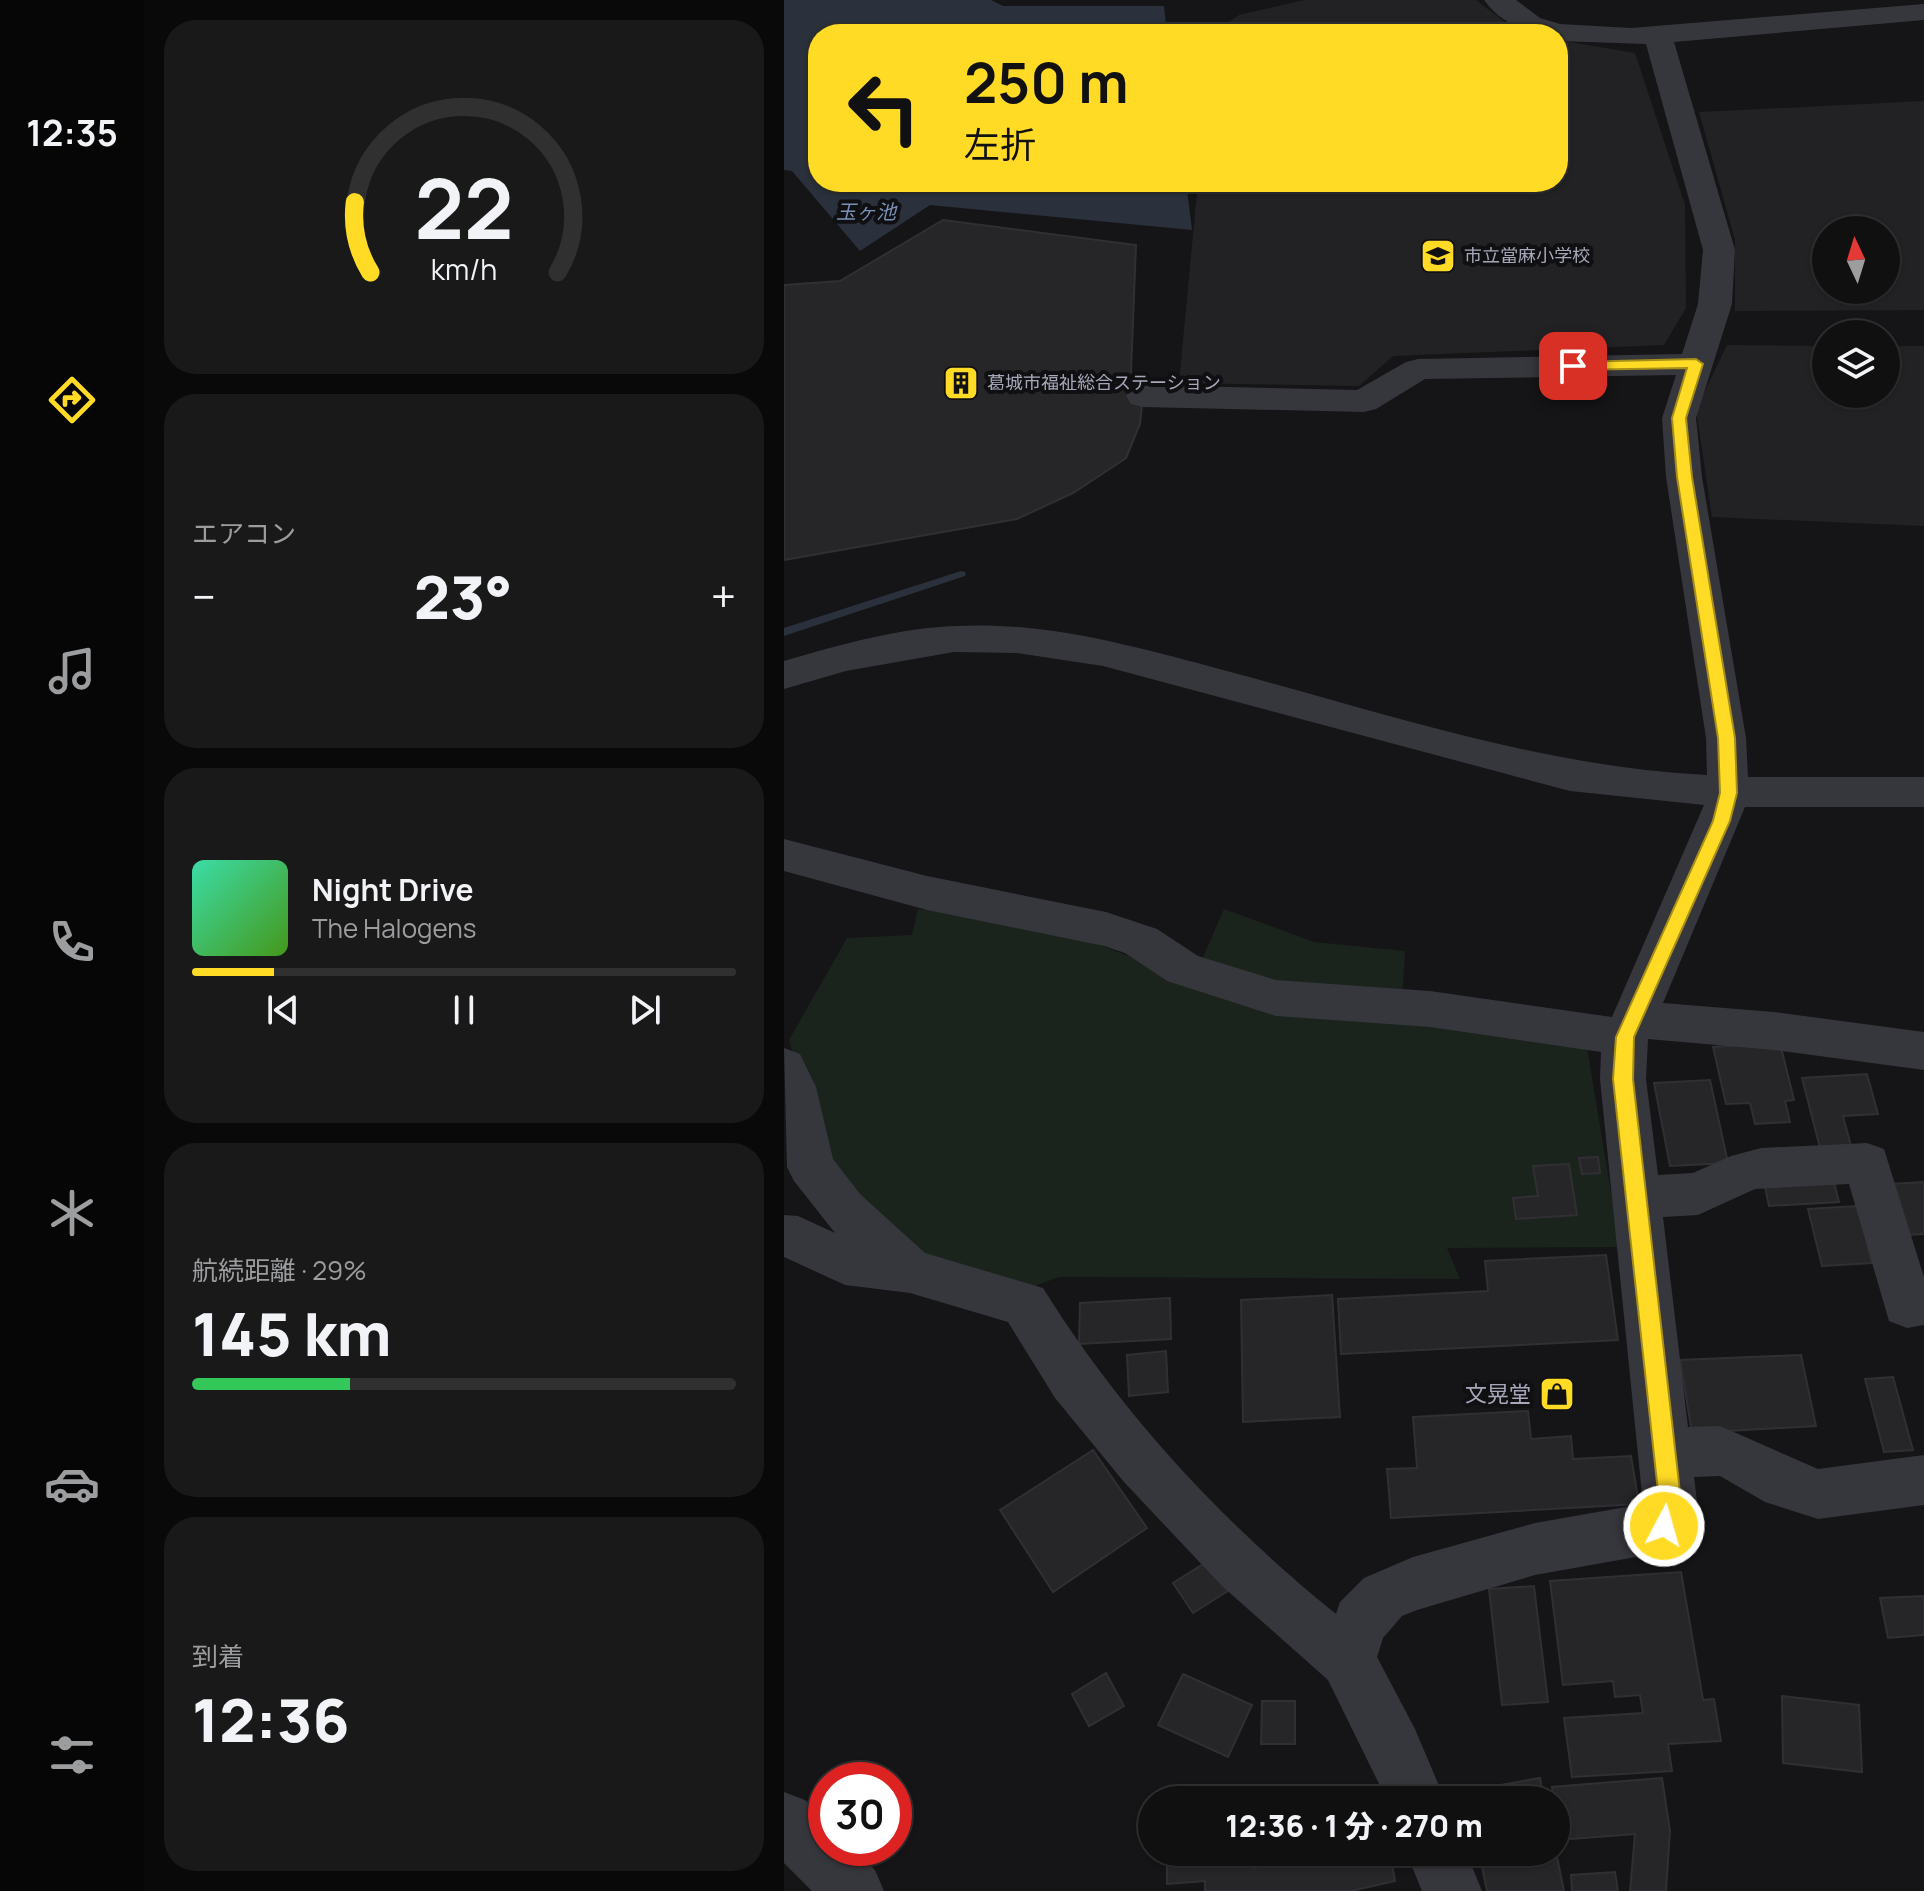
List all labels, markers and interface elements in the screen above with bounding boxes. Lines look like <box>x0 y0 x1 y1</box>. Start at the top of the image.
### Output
text: 250 m <box>964 43 1129 120</box>
icon: left <box>832 56 936 160</box>
text: 12:35 <box>26 108 118 157</box>
text: 左折 <box>964 120 1036 169</box>
text: 22 <box>414 150 514 264</box>
water label: 玉ヶ池 <box>836 198 898 225</box>
north arrow <box>1812 216 1900 304</box>
map controls <box>1812 216 1900 408</box>
school or university icon: 市立當麻小学校 <box>1419 237 1457 275</box>
place label: 市立當麻小学校 <box>1464 243 1590 267</box>
text: km/h <box>431 250 497 289</box>
button: layers <box>1812 320 1900 408</box>
pin <box>1539 332 1607 400</box>
icon: arrive <box>1551 344 1595 388</box>
building icon: 葛城市福祉総合ステーション <box>942 364 980 402</box>
place label: 葛城市福祉総合ステーション <box>987 370 1221 394</box>
icon: directions <box>44 372 100 428</box>
text: エアコン <box>192 515 296 551</box>
text: 23° <box>414 555 513 637</box>
text: − <box>192 566 216 626</box>
text: + <box>711 566 736 626</box>
icon: music <box>44 643 100 699</box>
text: Night Drive <box>312 869 474 910</box>
text: The Halogens <box>312 910 476 946</box>
icon: phone <box>44 914 100 970</box>
icon: previous <box>261 988 305 1032</box>
icon: pause <box>442 988 486 1032</box>
icon: next <box>623 988 667 1032</box>
icon: climate <box>44 1185 100 1241</box>
text: 航続距離 · 29% <box>192 1252 367 1288</box>
text: 145 km <box>192 1292 392 1374</box>
shop icon: 文晃堂 <box>1538 1375 1576 1413</box>
place label: 文晃堂 <box>1465 1379 1531 1409</box>
icon: car <box>44 1456 100 1512</box>
position arrow <box>1622 1484 1706 1568</box>
text: 到着 <box>192 1638 244 1674</box>
text: 12:36 <box>192 1678 350 1760</box>
icon: filters <box>44 1727 100 1783</box>
speed limit sign: 30 <box>808 1762 912 1866</box>
text: 12:36 · 1 分 · 270 m <box>1225 1805 1483 1846</box>

